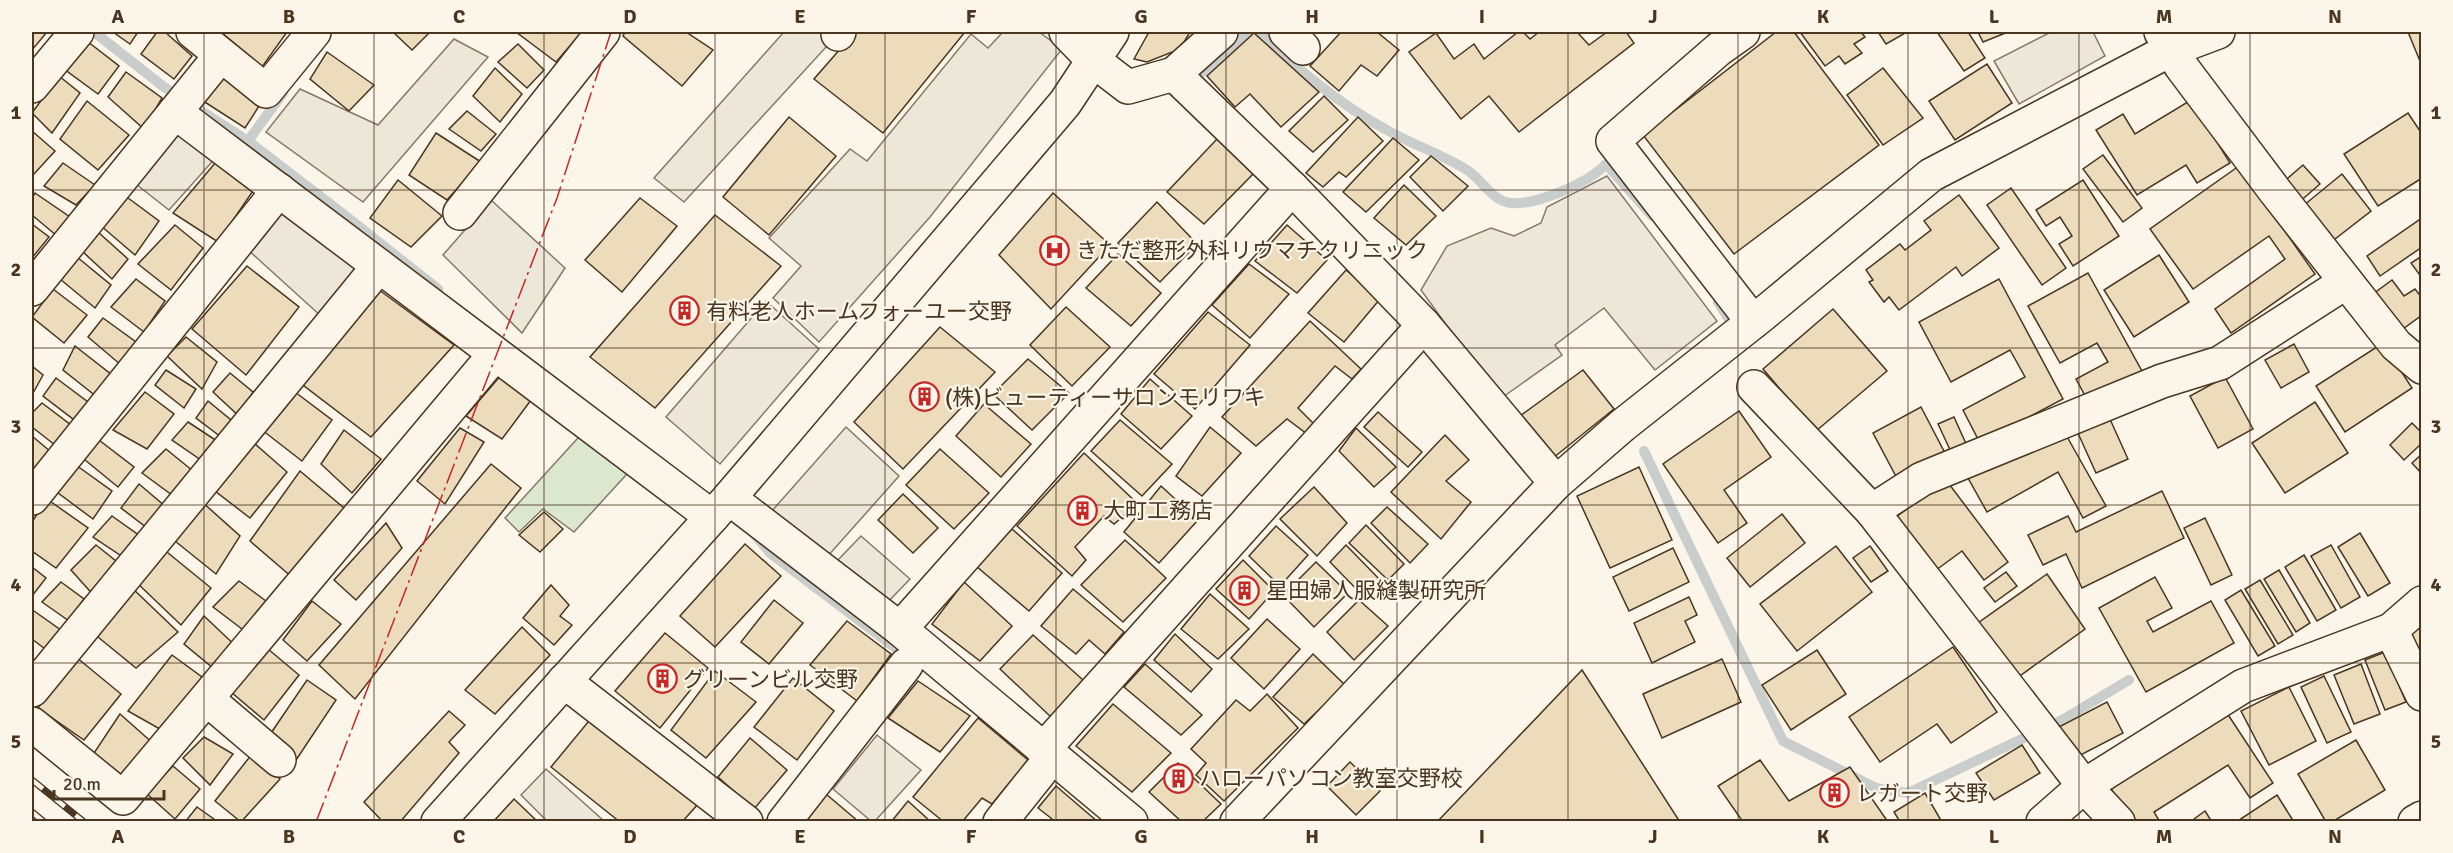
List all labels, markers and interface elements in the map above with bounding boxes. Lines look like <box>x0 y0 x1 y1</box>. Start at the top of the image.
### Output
text: A <box>112 4 125 29</box>
text: B <box>283 4 295 29</box>
text: C <box>453 4 465 29</box>
text: D <box>623 4 637 29</box>
text: E <box>794 4 806 29</box>
text: F <box>966 4 977 29</box>
text: G <box>1134 4 1148 29</box>
text: H <box>1305 4 1319 29</box>
text: I <box>1479 4 1485 29</box>
text: J <box>1648 4 1658 29</box>
text: K <box>1817 4 1830 29</box>
text: L <box>1989 4 2000 29</box>
text: M <box>2156 4 2172 29</box>
text: N <box>2328 4 2342 29</box>
text: 1 <box>11 100 22 125</box>
text: 1 <box>2431 100 2442 125</box>
hospital icon: きただ整形外科リウマチクリニック <box>1039 234 1071 266</box>
place label: きただ整形外科リウマチクリニック <box>1076 237 1428 264</box>
text: 2 <box>11 257 21 282</box>
text: 2 <box>2431 257 2441 282</box>
building icon: 有料老人ホームフォーユー交野 <box>669 295 701 327</box>
place label: 有料老人ホームフォーユー交野 <box>706 298 1012 325</box>
building icon: (株)ビューティーサロンモリワキ <box>908 381 940 413</box>
place label: (株)ビューティーサロンモリワキ <box>945 384 1266 411</box>
text: 3 <box>11 414 21 439</box>
text: 3 <box>2431 414 2441 439</box>
building icon: 大町工務店 <box>1066 494 1098 526</box>
place label: 大町工務店 <box>1103 497 1213 524</box>
text: 4 <box>11 572 22 597</box>
text: 4 <box>2431 572 2442 597</box>
building icon: 星田婦人服縫製研究所 <box>1229 574 1261 606</box>
place label: 星田婦人服縫製研究所 <box>1266 577 1486 604</box>
building icon: グリーンビル交野 <box>646 663 678 695</box>
place label: グリーンビル交野 <box>683 666 858 693</box>
text: 5 <box>11 729 21 754</box>
text: 5 <box>2431 729 2441 754</box>
building icon: ハローパソコン教室交野校 <box>1162 762 1194 794</box>
scale bar <box>54 763 164 801</box>
place label: ハローパソコン教室交野校 <box>1199 765 1463 792</box>
text: 20 m <box>63 773 101 795</box>
building icon: レガート交野 <box>1819 777 1851 809</box>
place label: レガート交野 <box>1856 780 1988 807</box>
text: A <box>112 824 125 849</box>
text: B <box>283 824 295 849</box>
text: C <box>453 824 465 849</box>
text: D <box>623 824 637 849</box>
text: E <box>794 824 806 849</box>
text: F <box>966 824 977 849</box>
text: G <box>1134 824 1148 849</box>
text: H <box>1305 824 1319 849</box>
text: I <box>1479 824 1485 849</box>
text: J <box>1648 824 1658 849</box>
text: K <box>1817 824 1830 849</box>
text: L <box>1989 824 2000 849</box>
text: M <box>2156 824 2172 849</box>
text: N <box>2328 824 2342 849</box>

